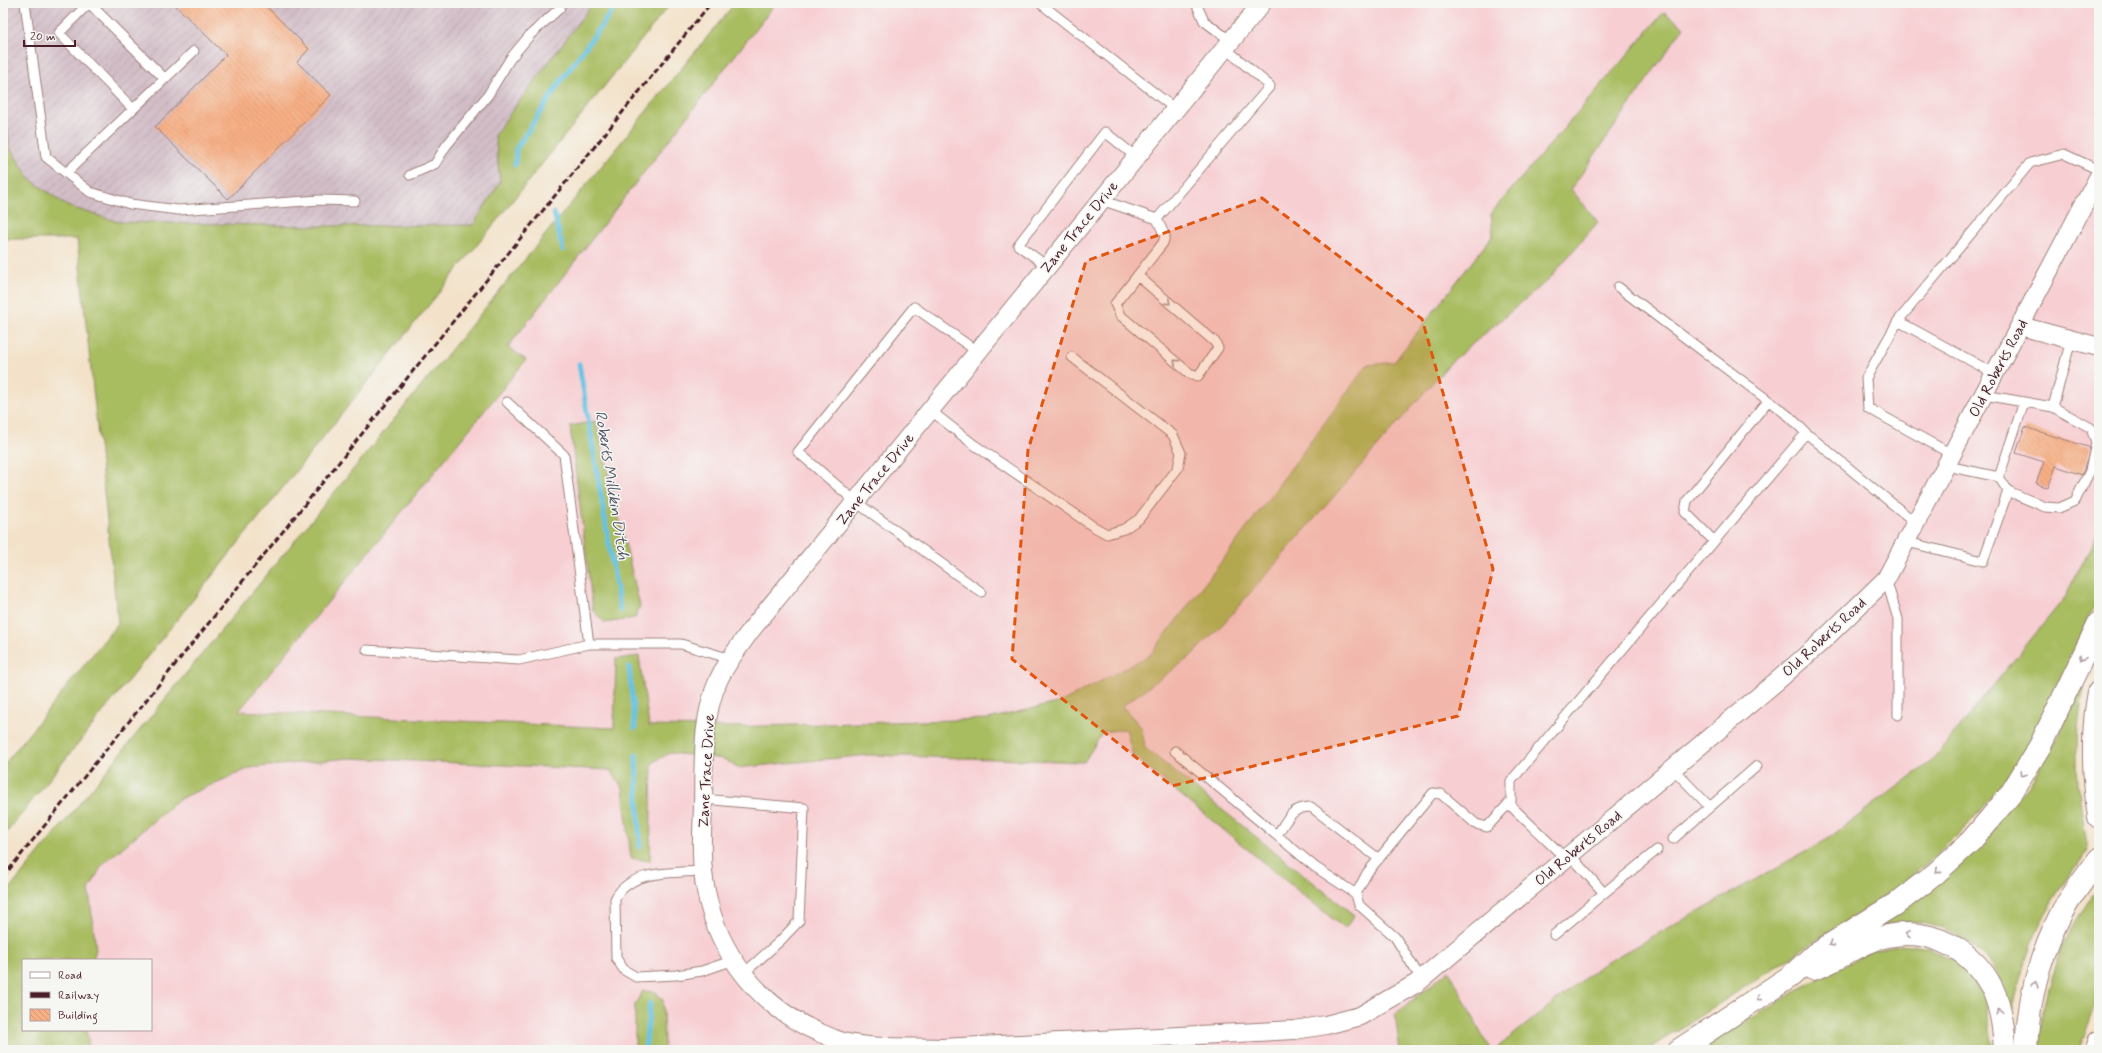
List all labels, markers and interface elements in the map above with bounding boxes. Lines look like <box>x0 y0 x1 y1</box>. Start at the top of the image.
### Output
scale bar <box>24 22 75 48</box>
text: 20 m <box>30 29 56 45</box>
street label: Zane Trace Drive <box>1036 177 1123 278</box>
one-way arrow <box>1163 297 1171 304</box>
street label: Old Roberts Road <box>1965 316 2033 421</box>
one-way arrow <box>1173 360 1180 367</box>
water label: Roberts Millikin Ditch <box>589 409 634 562</box>
street label: Zane Trace Drive <box>832 429 919 530</box>
street label: Old Roberts Road <box>1778 594 1871 682</box>
one-way arrow <box>2079 655 2087 662</box>
street label: Zane Trace Drive <box>694 714 720 829</box>
one-way arrow <box>2021 770 2028 777</box>
street label: Old Roberts Road <box>1531 806 1627 891</box>
one-way arrow <box>1935 866 1943 874</box>
one-way arrow <box>1905 930 1911 939</box>
one-way arrow <box>1828 940 1835 947</box>
legend <box>22 959 152 1031</box>
text: Road <box>58 968 82 984</box>
one-way arrow <box>2030 981 2039 988</box>
text: Railway <box>58 988 100 1004</box>
one-way arrow <box>1756 993 1763 1000</box>
text: Building <box>58 1008 98 1025</box>
one-way arrow <box>1995 1008 2004 1015</box>

